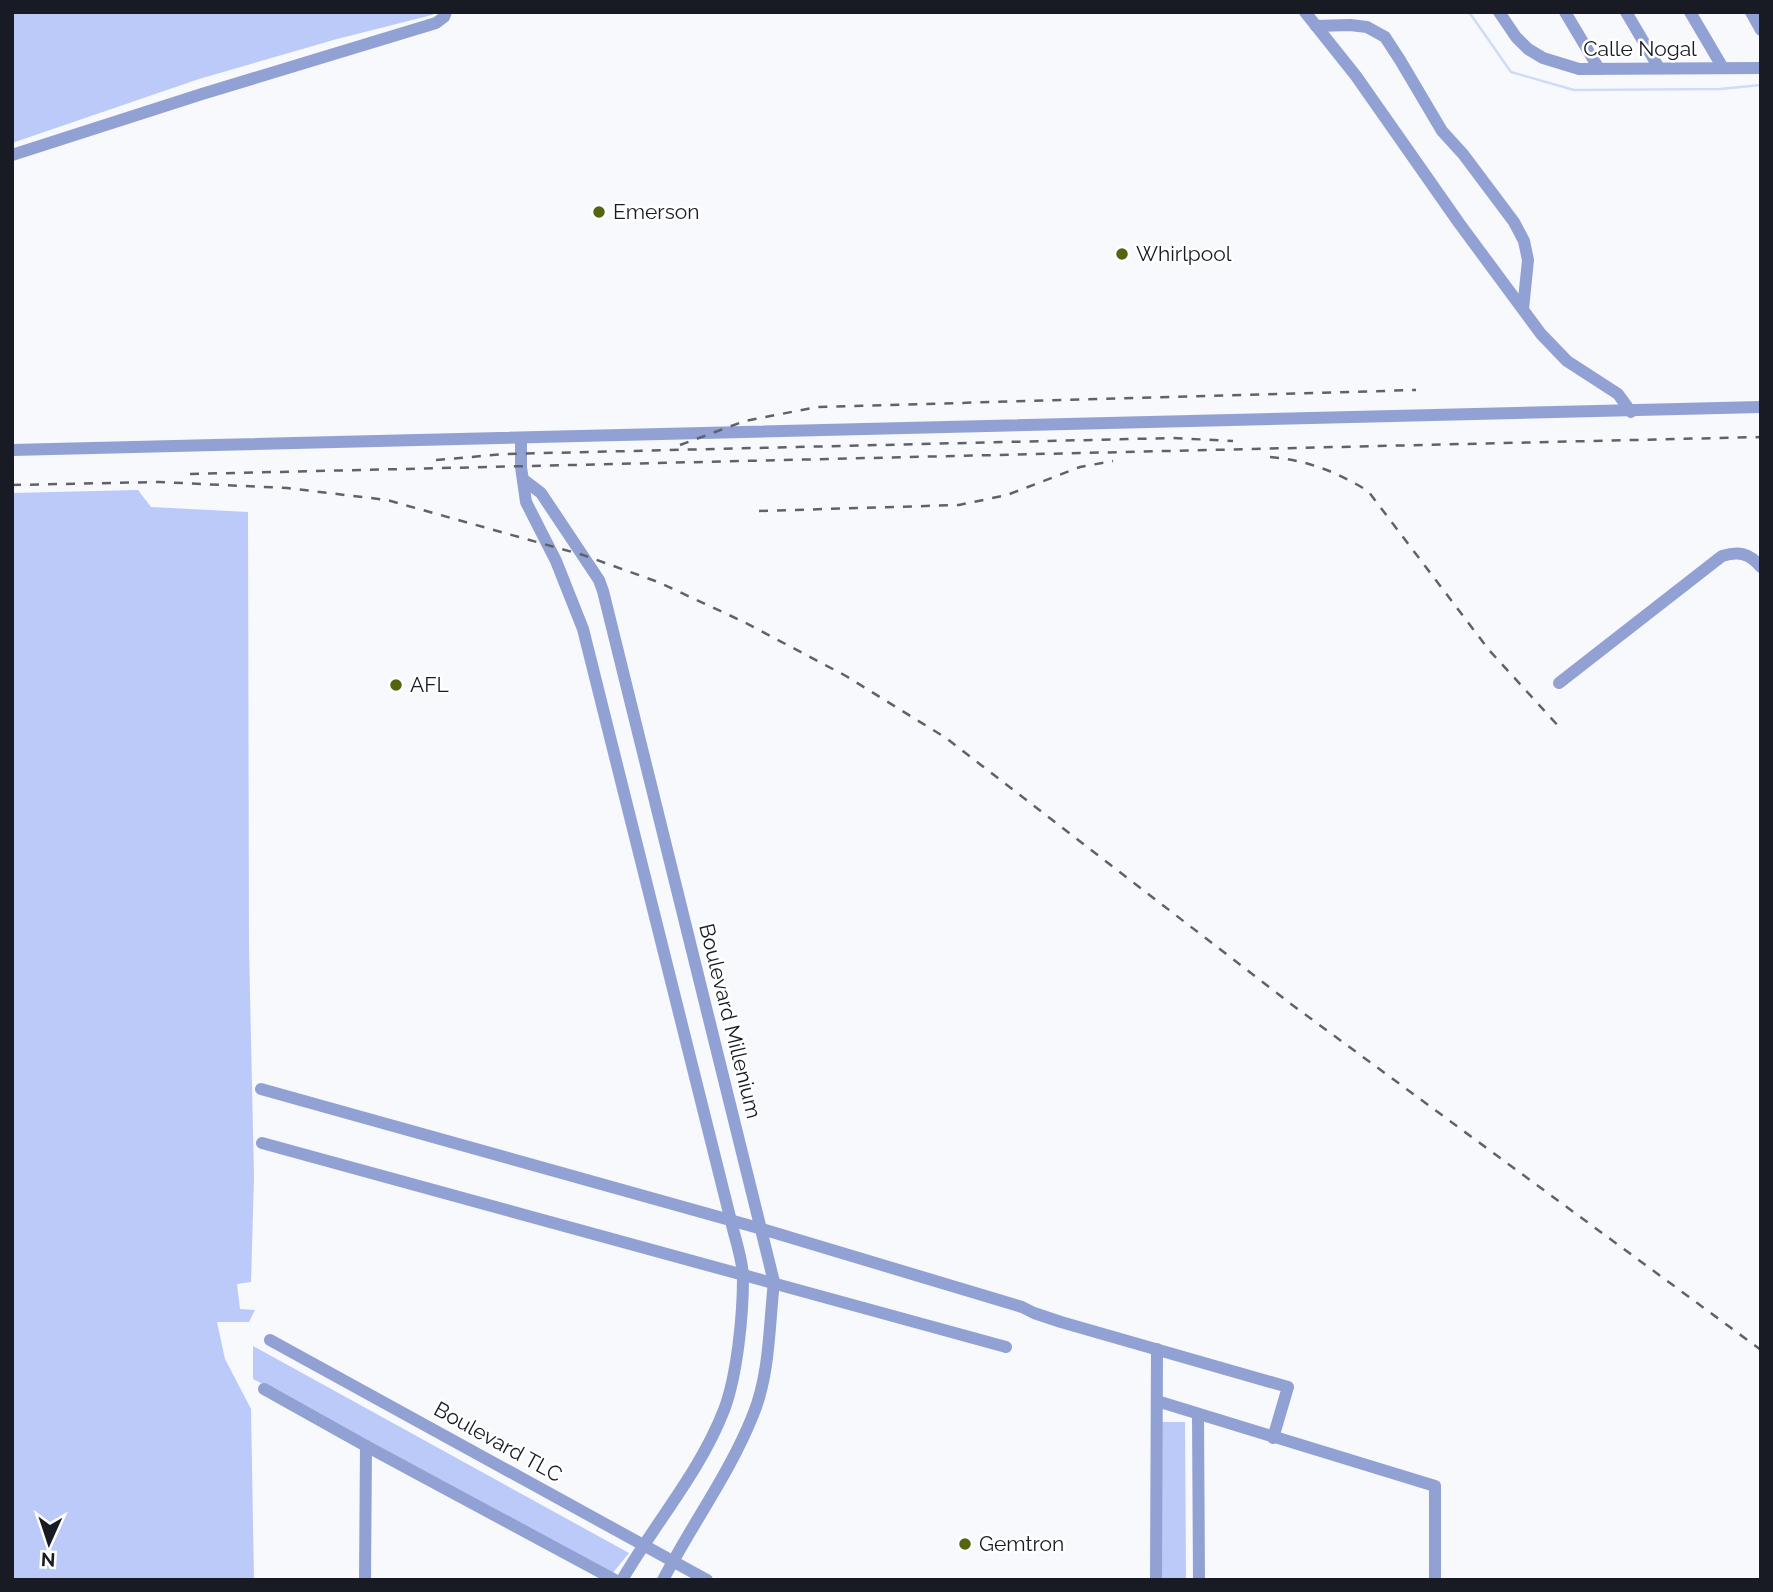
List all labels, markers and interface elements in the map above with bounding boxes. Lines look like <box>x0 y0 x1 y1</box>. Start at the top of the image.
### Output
street label: Calle Nogal <box>1583 36 1697 61</box>
place label: Emerson <box>613 199 700 224</box>
marker: Emerson <box>591 204 607 220</box>
place label: Whirlpool <box>1136 241 1232 266</box>
marker: Whirlpool <box>1114 246 1130 262</box>
place label: AFL <box>410 672 449 697</box>
marker: AFL <box>388 677 404 693</box>
street label: Boulevard Millenium <box>694 921 767 1121</box>
street label: Boulevard TLC <box>430 1396 567 1487</box>
north arrow <box>14 1508 84 1578</box>
place label: Gemtron <box>979 1531 1064 1556</box>
marker: Gemtron <box>957 1536 973 1552</box>
text: N <box>40 1549 56 1571</box>

